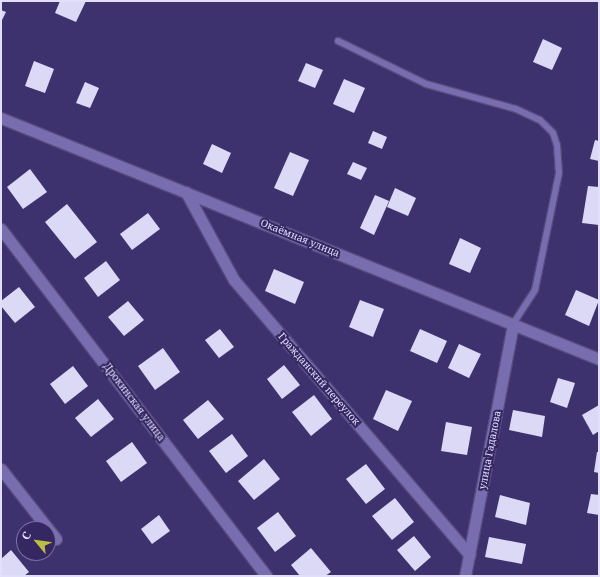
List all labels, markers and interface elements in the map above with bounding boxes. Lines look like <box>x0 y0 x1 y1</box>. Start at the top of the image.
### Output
street label: Окаёмная улица <box>259 217 341 259</box>
street label: Гражданский переулок <box>276 330 362 428</box>
street label: Дрокинская улица <box>101 361 167 443</box>
street label: улица Гадалова <box>476 410 504 490</box>
north arrow <box>16 521 56 561</box>
text: С <box>18 529 34 542</box>

